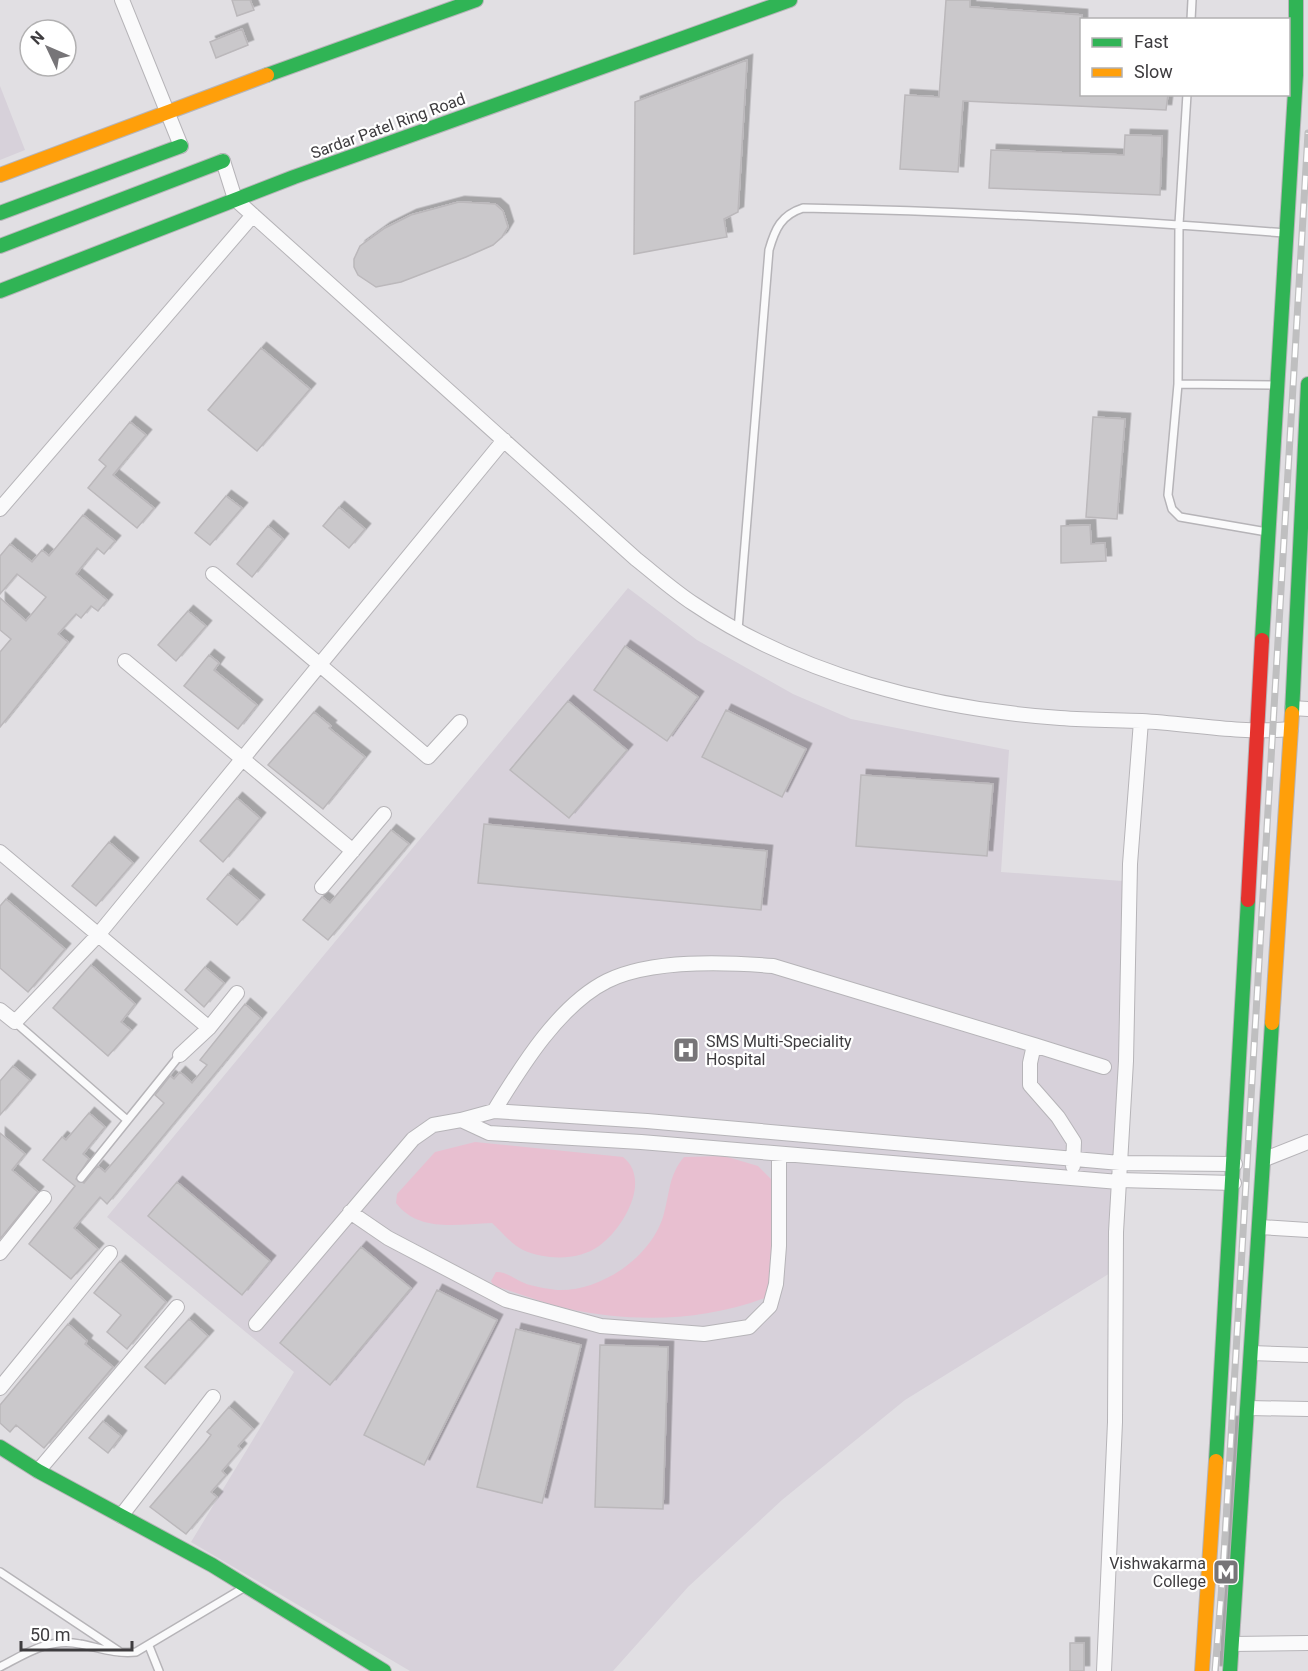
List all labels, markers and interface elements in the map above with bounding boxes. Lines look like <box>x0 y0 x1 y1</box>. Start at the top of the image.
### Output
north arrow <box>18 18 78 78</box>
legend <box>1080 18 1290 96</box>
text: N <box>27 27 48 49</box>
text: Fast <box>1134 31 1169 52</box>
text: Slow <box>1134 61 1173 82</box>
street label: Sardar Patel Ring Road <box>308 89 468 163</box>
place label: SMS Multi-Speciality Hospital <box>706 1032 852 1069</box>
hospital icon: SMS Multi-Speciality Hospital <box>671 1035 701 1065</box>
place label: Vishwakarma College <box>1109 1554 1206 1591</box>
metro station icon: Vishwakarma College <box>1211 1557 1241 1587</box>
scale bar <box>21 1614 132 1652</box>
text: 50 m <box>30 1624 70 1645</box>

